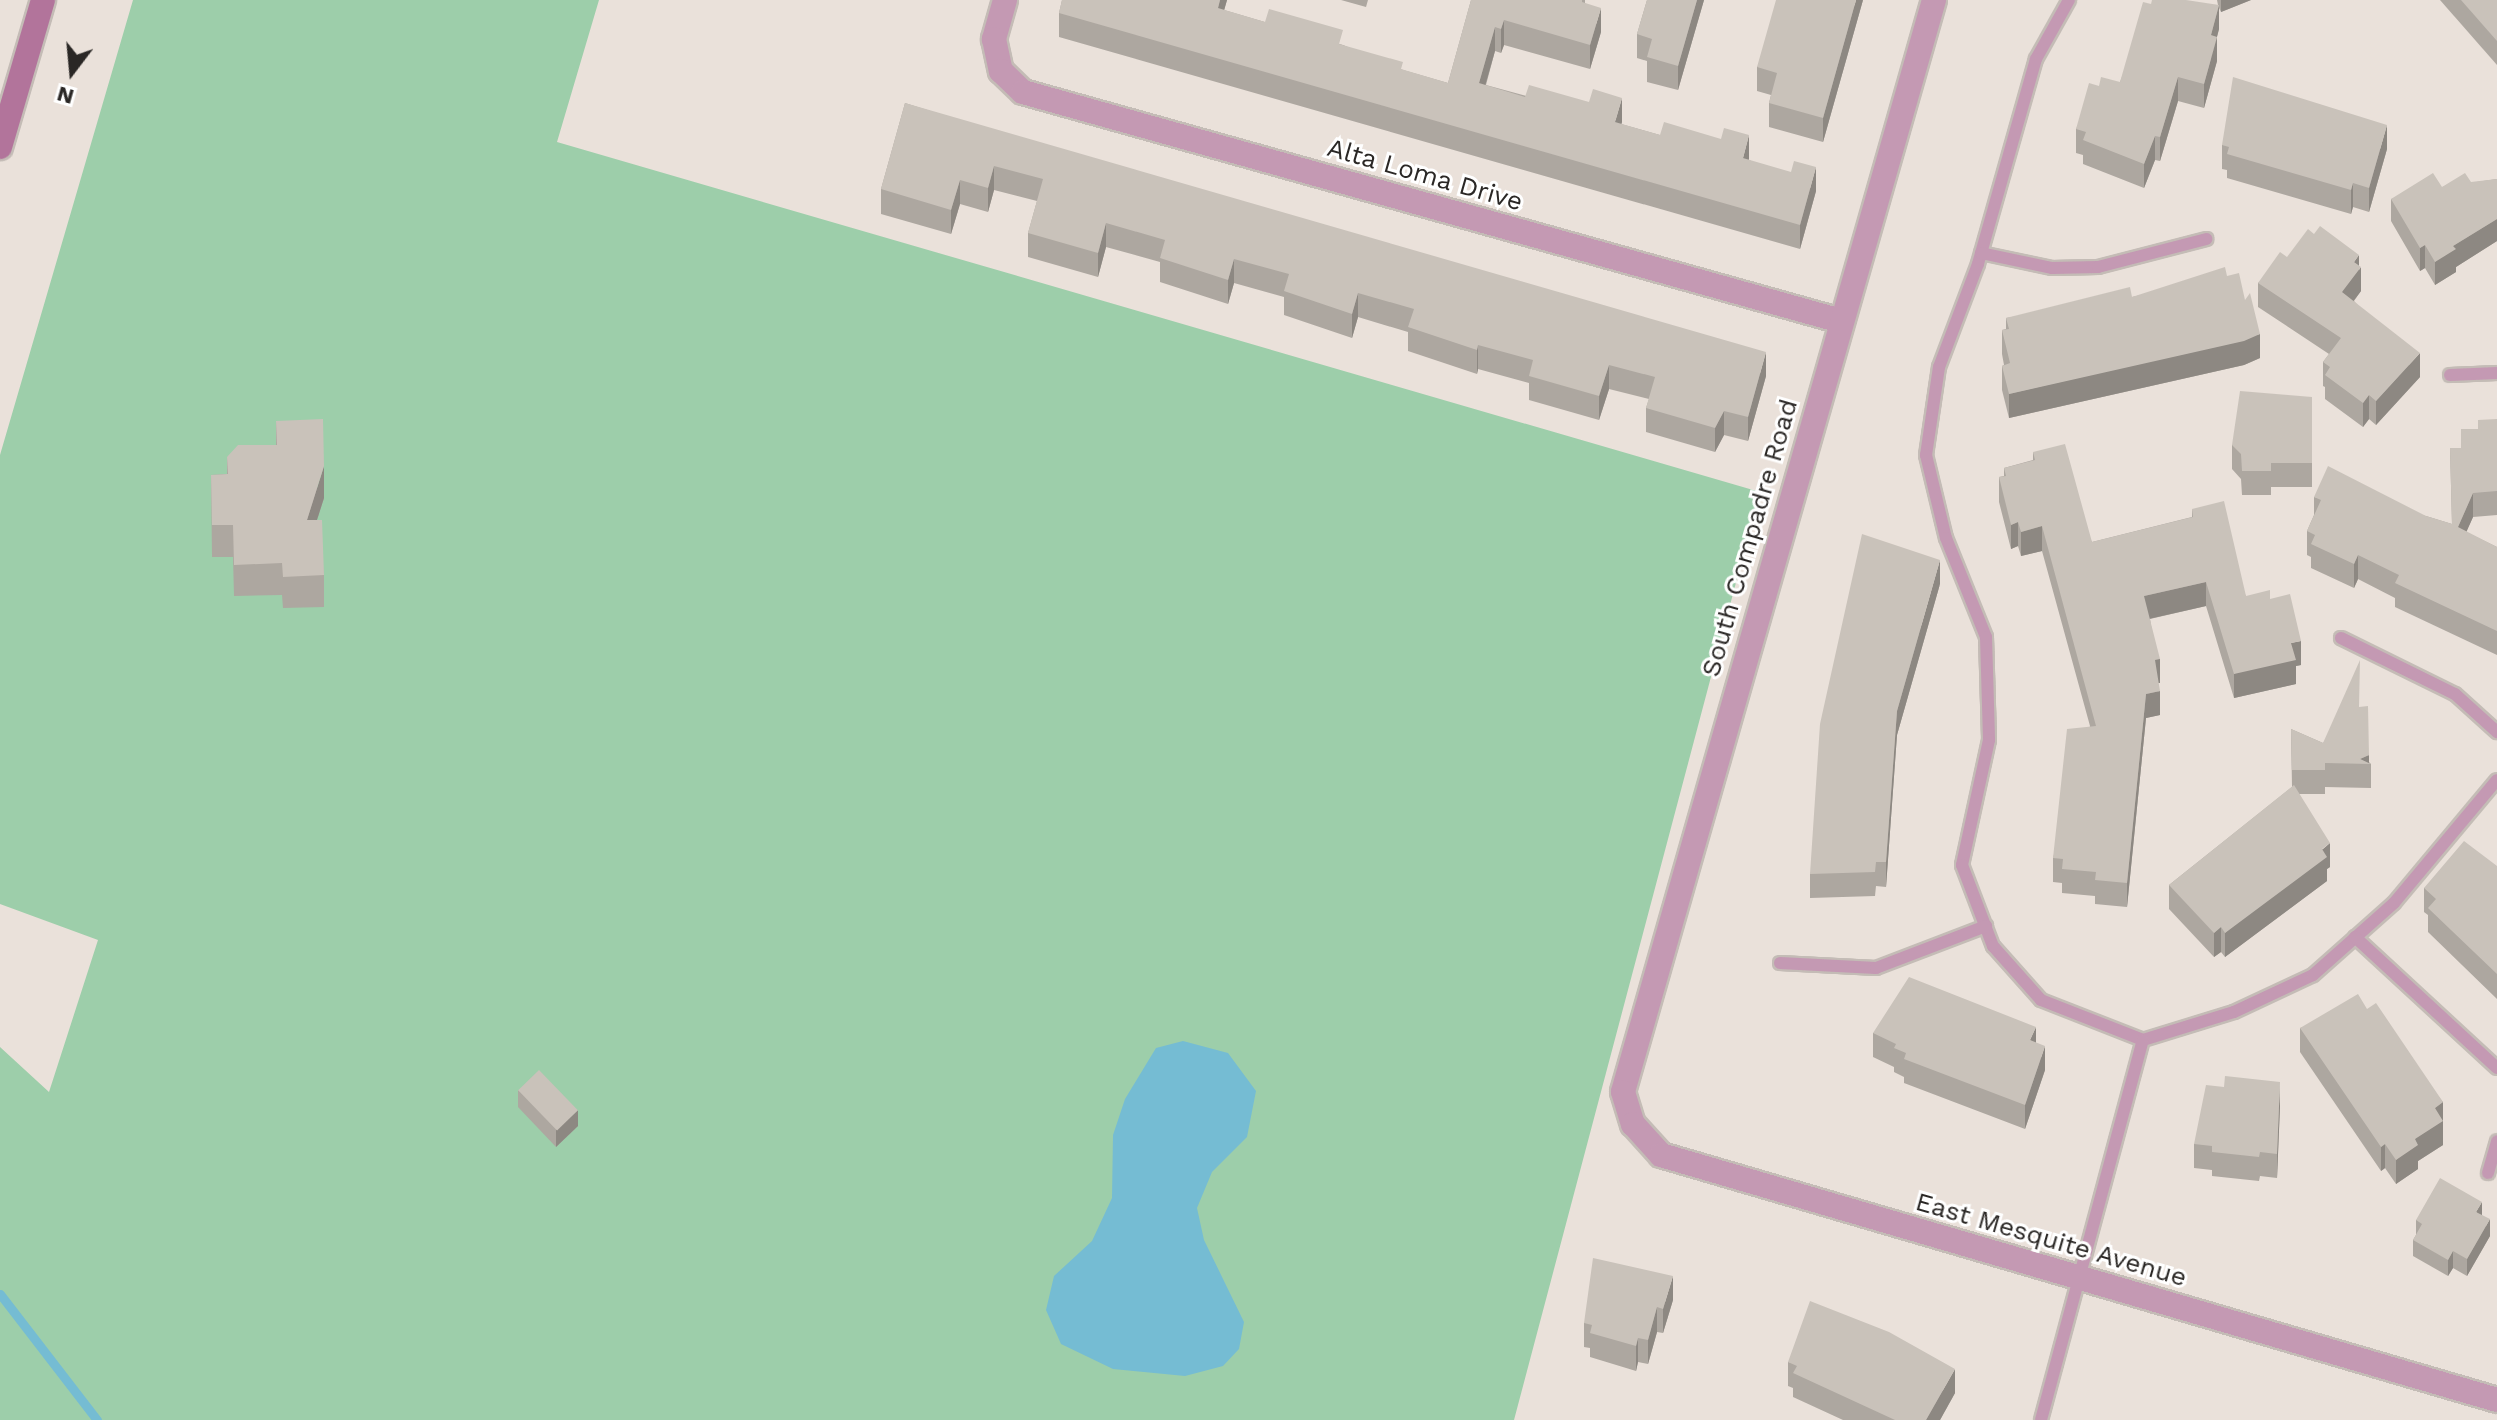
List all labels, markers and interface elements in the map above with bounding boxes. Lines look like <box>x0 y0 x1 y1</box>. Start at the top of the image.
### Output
north arrow <box>32 32 112 112</box>
text: N <box>54 81 77 110</box>
street label: Alta Loma Drive <box>1323 132 1527 218</box>
street label: South Compadre Road <box>1695 396 1805 680</box>
street label: East Mesquite Avenue <box>1911 1186 2191 1294</box>

